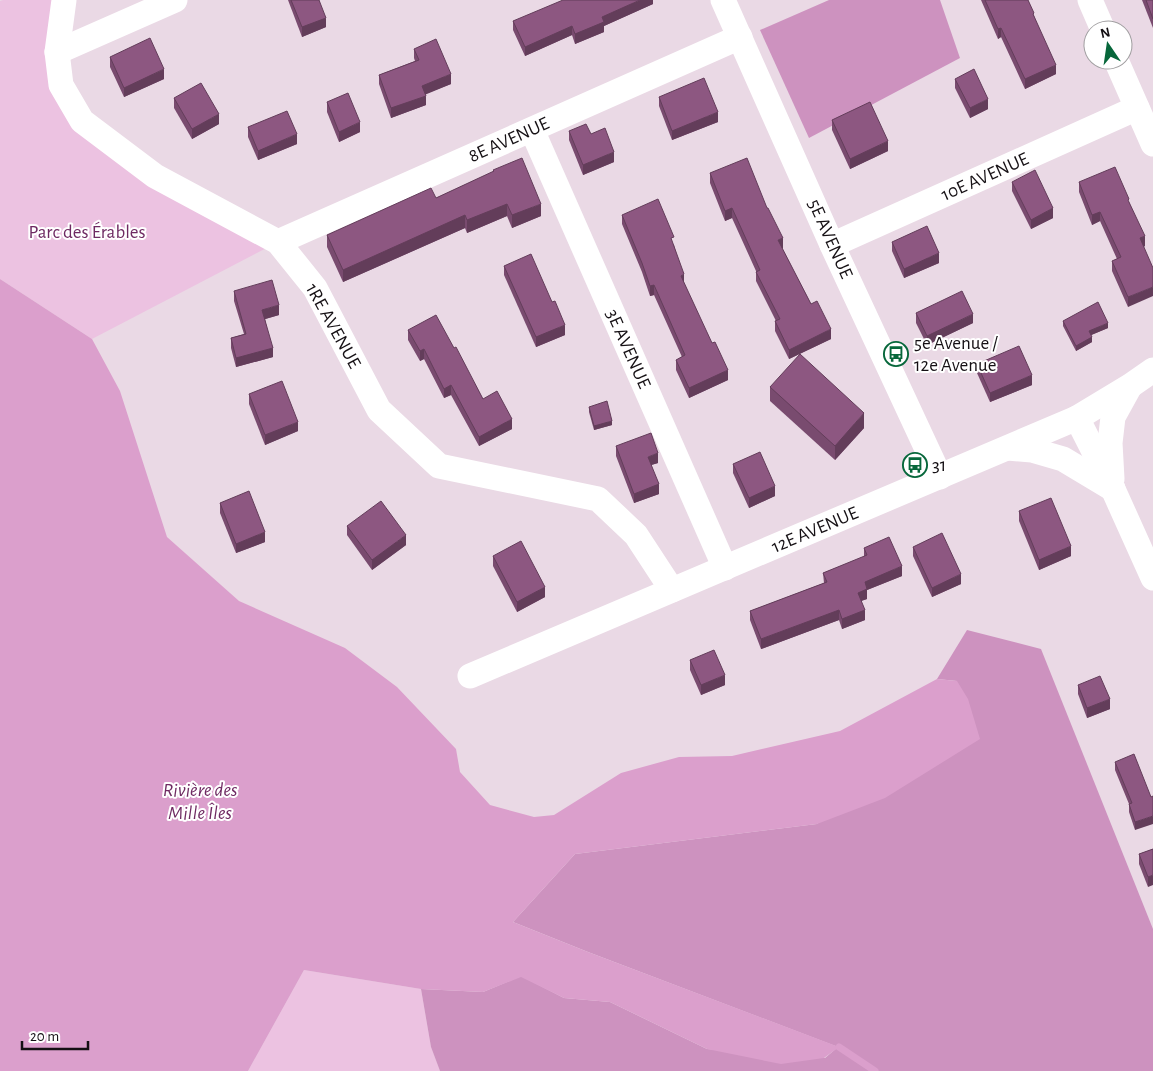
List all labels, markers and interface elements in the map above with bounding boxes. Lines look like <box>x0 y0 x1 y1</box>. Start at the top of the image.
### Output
north arrow <box>1083 20 1133 70</box>
text: N <box>1099 25 1112 41</box>
street label: 8E AVENUE <box>466 114 552 166</box>
street label: 10E AVENUE <box>938 149 1032 205</box>
street label: 5E AVENUE <box>804 196 856 282</box>
park label: Parc des Érables <box>28 221 146 242</box>
street label: 1RE AVENUE <box>302 280 364 372</box>
street label: 3E AVENUE <box>602 306 654 392</box>
place label: 5e Avenue / 12e Avenue <box>914 334 998 375</box>
bus stop icon: 5e Avenue / 12e Avenue <box>883 341 909 367</box>
bus stop icon: 31 <box>902 452 928 478</box>
place label: 31 <box>932 456 946 475</box>
street label: 12E AVENUE <box>769 503 861 557</box>
water label: Rivière des Mille Îles <box>163 780 238 823</box>
scale bar <box>22 1018 89 1050</box>
text: 20 m <box>30 1029 59 1044</box>

